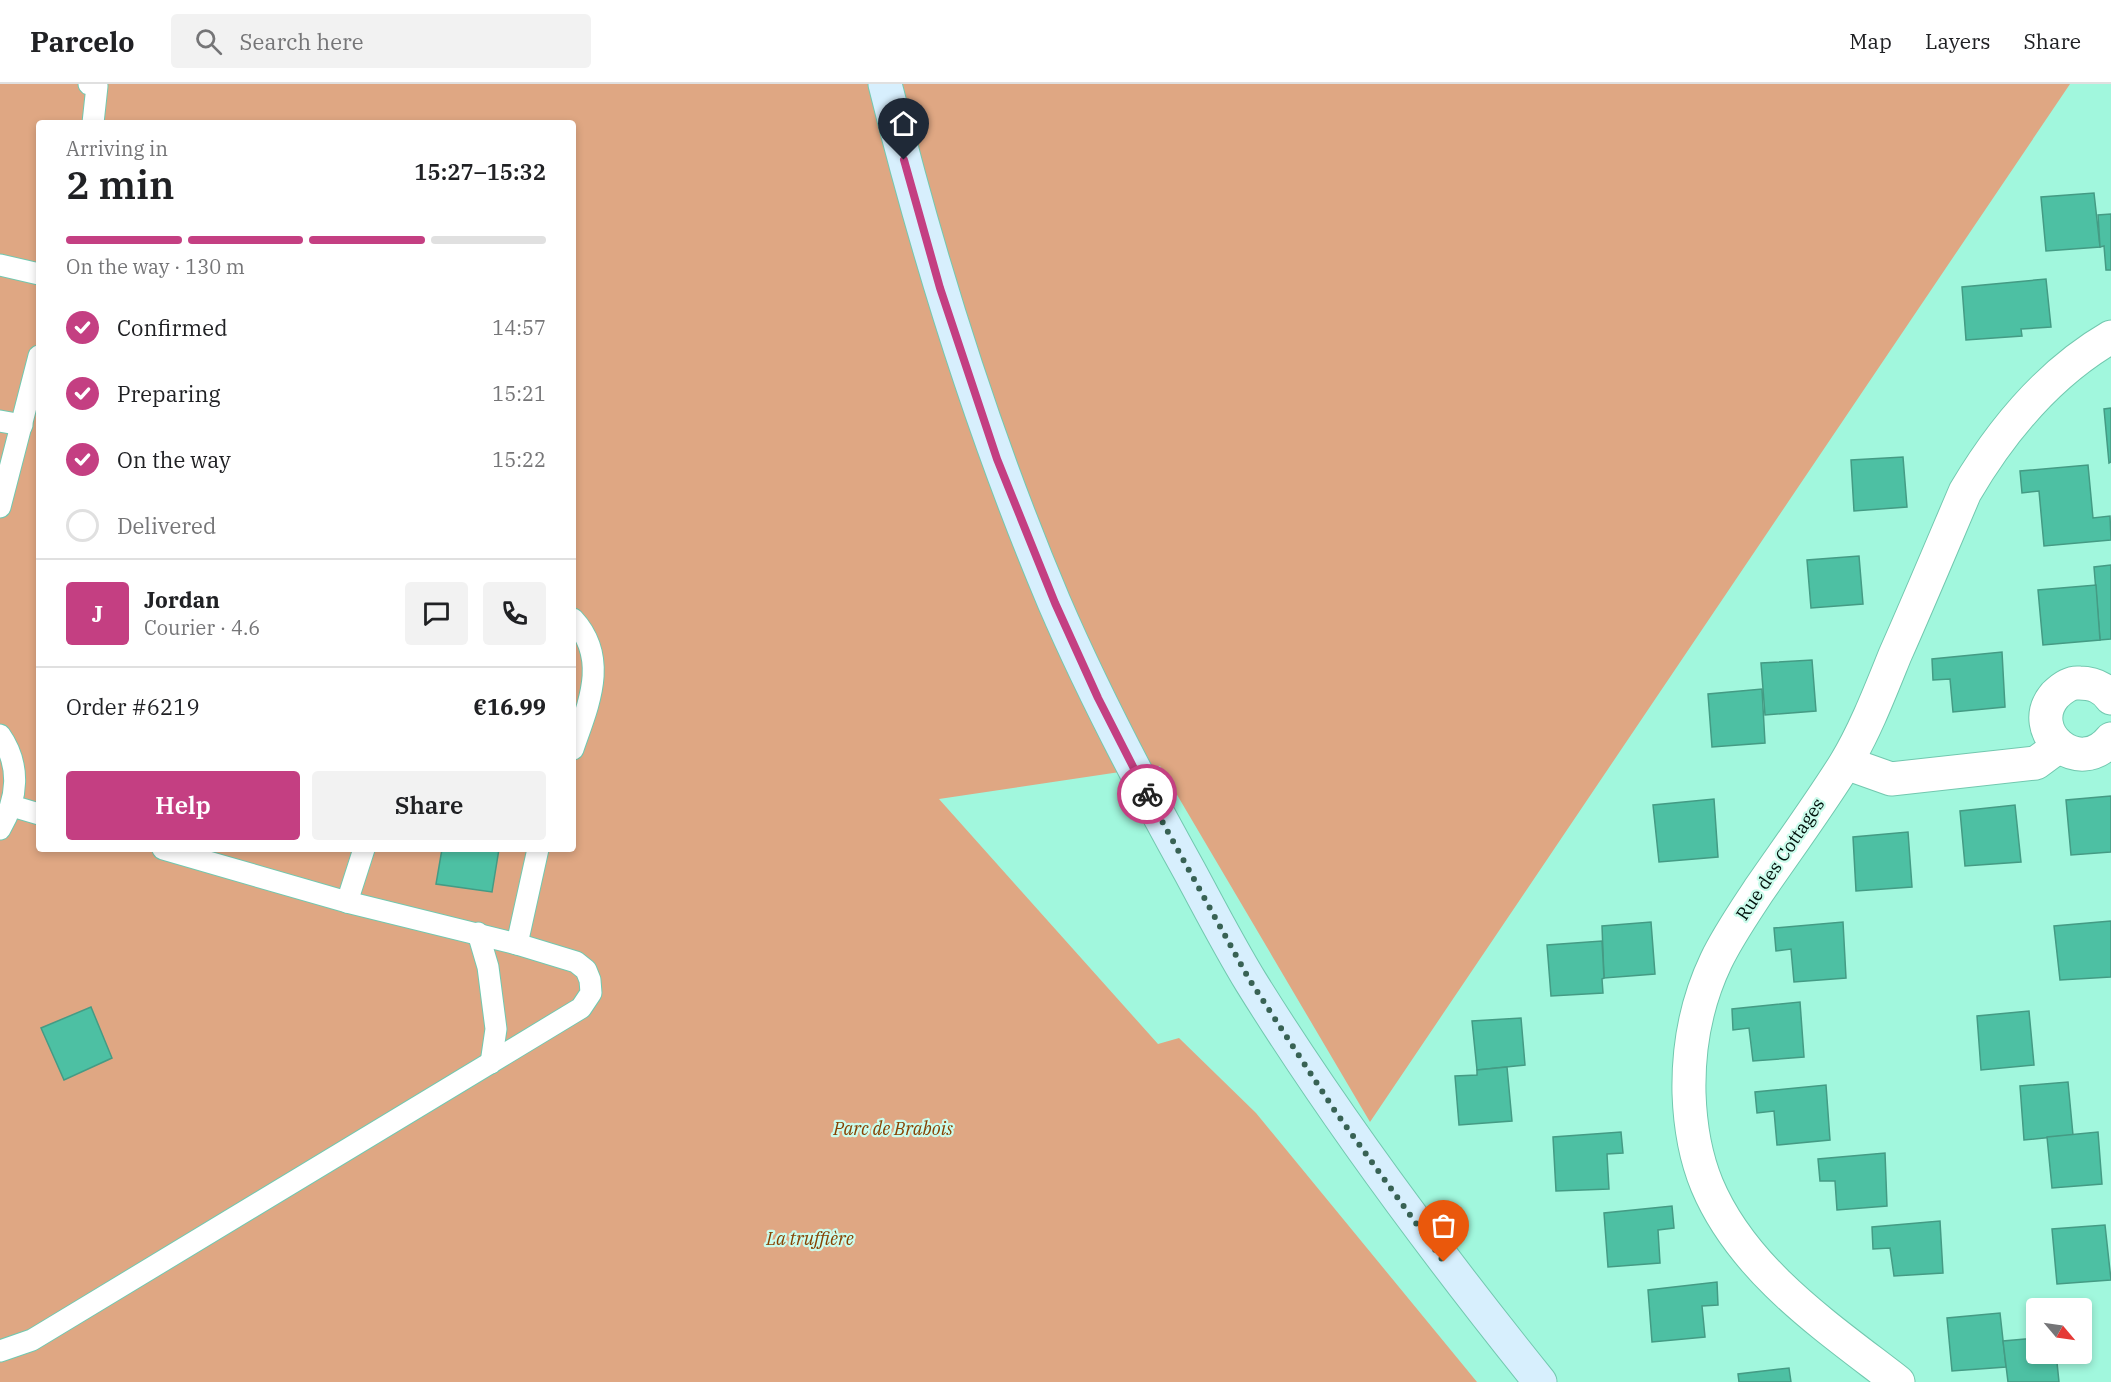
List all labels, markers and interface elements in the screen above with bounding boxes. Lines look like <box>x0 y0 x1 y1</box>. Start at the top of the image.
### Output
search box <box>171 14 591 68</box>
text: Parcelo <box>30 23 135 60</box>
icon: search <box>192 25 225 58</box>
text: Search here <box>240 27 364 56</box>
text: Map <box>1849 27 1892 55</box>
text: Layers <box>1925 27 1991 55</box>
text: Share <box>2024 27 2081 55</box>
pin <box>878 98 929 160</box>
icon: home <box>887 107 920 140</box>
text: Arriving in <box>66 135 168 162</box>
text: 15:27–15:32 <box>414 157 546 186</box>
text: 2 min <box>66 159 174 210</box>
text: On the way · 130 m <box>66 253 245 280</box>
icon: check <box>66 311 99 344</box>
text: Confirmed <box>117 313 228 342</box>
text: 14:57 <box>492 314 546 341</box>
icon: check <box>66 377 99 410</box>
text: Preparing <box>117 379 221 408</box>
text: 15:21 <box>492 380 546 407</box>
icon: check <box>66 443 99 476</box>
text: On the way <box>117 445 231 474</box>
text: 15:22 <box>492 446 546 473</box>
text: Delivered <box>117 511 216 540</box>
button: chat <box>405 582 468 645</box>
button: phone <box>483 582 546 645</box>
text: Jordan <box>144 585 220 614</box>
text: J <box>92 599 103 628</box>
text: Courier · 4.6 <box>144 614 260 641</box>
text: Order #6219 <box>66 692 200 721</box>
text: €16.99 <box>473 692 546 721</box>
courier <box>1117 764 1177 824</box>
button: Help <box>66 771 300 840</box>
button: Share <box>312 771 546 840</box>
icon: bike <box>1131 778 1164 811</box>
street label: Rue des Cottages <box>1731 793 1829 925</box>
park label: Parc de Brabois <box>832 1117 953 1140</box>
pin <box>1418 1200 1469 1262</box>
icon: bag <box>1427 1209 1460 1242</box>
park label: La truffière <box>765 1227 854 1250</box>
north arrow <box>2026 1298 2092 1364</box>
map controls <box>2026 1298 2092 1364</box>

